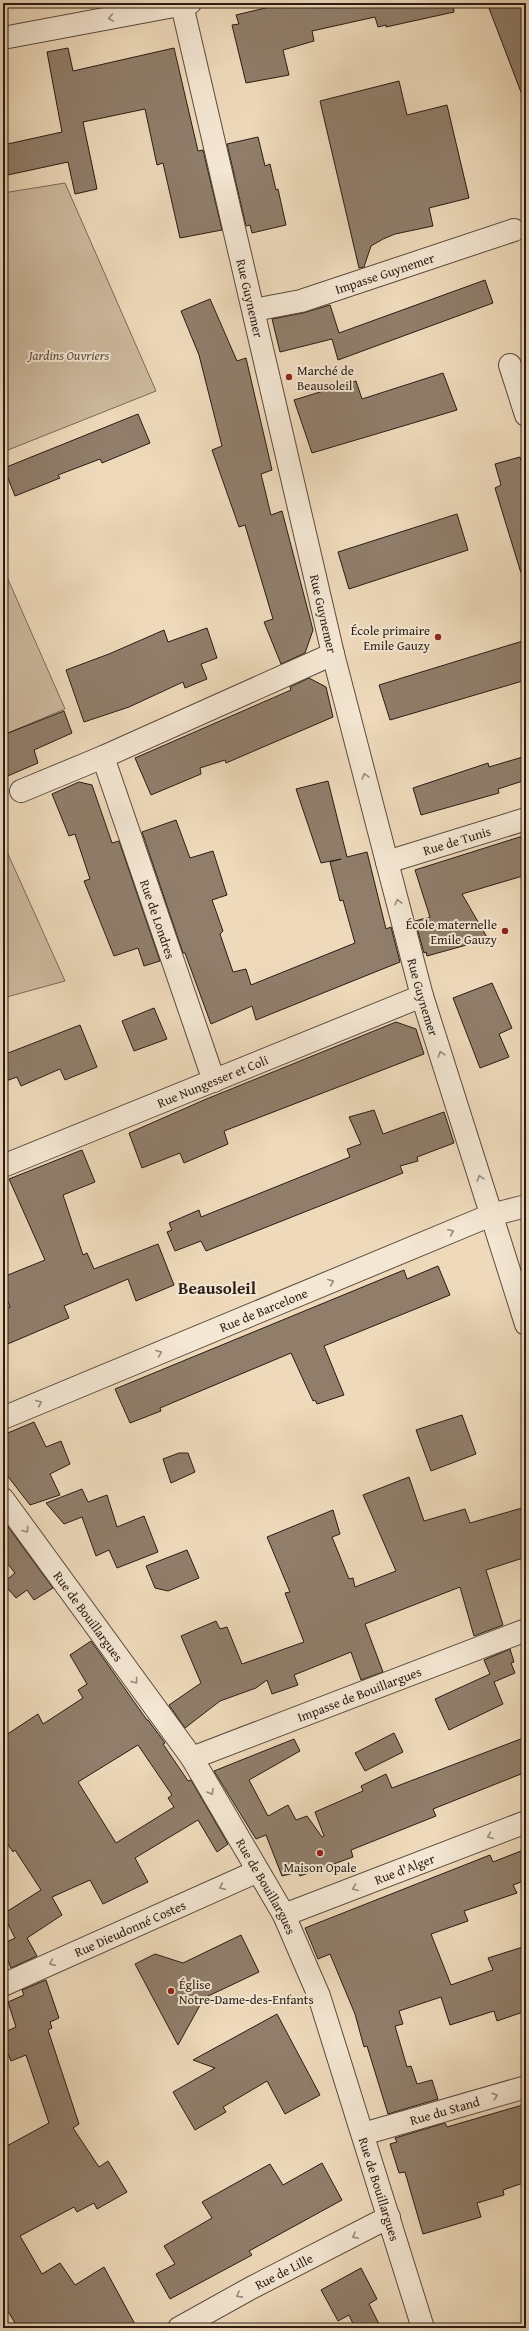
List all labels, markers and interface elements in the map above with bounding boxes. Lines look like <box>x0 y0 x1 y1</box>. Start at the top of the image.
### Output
one-way arrow <box>108 14 114 22</box>
street label: Impasse Guynemer <box>333 248 438 299</box>
street label: Rue Guynemer <box>231 257 268 340</box>
park label: Jardins Ouvriers <box>27 346 110 365</box>
place label: Marché de Beausoleil <box>297 361 354 395</box>
marker: Marché de Beausoleil <box>284 372 294 382</box>
street label: Rue Guynemer <box>305 573 342 656</box>
place label: École primaire Emile Gauzy <box>351 621 431 655</box>
marker: École primaire Emile Gauzy <box>433 632 443 642</box>
one-way arrow <box>361 773 370 780</box>
street label: Rue de Tunis <box>421 821 493 860</box>
street label: Rue de Londres <box>135 877 180 962</box>
one-way arrow <box>394 899 403 906</box>
place label: École maternelle Emile Gauzy <box>406 915 498 949</box>
marker: École maternelle Emile Gauzy <box>500 926 510 936</box>
street label: Rue Guynemer <box>403 956 443 1039</box>
street label: Rue Nungesser et Coli <box>154 1050 271 1113</box>
one-way arrow <box>437 1051 446 1058</box>
one-way arrow <box>476 1175 485 1182</box>
one-way arrow <box>447 1229 454 1237</box>
district label: Beausoleil <box>178 1275 256 1300</box>
one-way arrow <box>326 1279 334 1287</box>
street label: Rue de Barcelone <box>217 1283 310 1337</box>
one-way arrow <box>156 1350 163 1358</box>
one-way arrow <box>35 1400 42 1408</box>
one-way arrow <box>21 1526 29 1533</box>
street label: Rue de Bouillargues <box>49 1567 128 1666</box>
street label: Impasse de Bouillargues <box>295 1662 424 1727</box>
one-way arrow <box>130 1676 137 1683</box>
one-way arrow <box>207 1788 214 1795</box>
one-way arrow <box>486 1832 493 1840</box>
street label: Rue de Bouillargues <box>231 1835 300 1938</box>
marker: Maison Opale <box>315 1848 325 1858</box>
street label: Rue d'Alger <box>372 1849 438 1889</box>
place label: Maison Opale <box>283 1858 357 1877</box>
one-way arrow <box>219 1882 226 1890</box>
one-way arrow <box>352 1883 359 1891</box>
street label: Rue Dieudonné Costes <box>71 1896 189 1962</box>
one-way arrow <box>49 1958 57 1966</box>
place label: Église Notre-Dame-des-Enfants <box>179 1975 314 2009</box>
marker: Église Notre-Dame-des-Enfants <box>166 1986 176 1996</box>
street label: Rue du Stand <box>408 2092 482 2130</box>
one-way arrow <box>491 2092 498 2101</box>
street label: Rue de Bouillargues <box>354 2135 404 2243</box>
one-way arrow <box>351 2231 359 2239</box>
street label: Rue de Lille <box>252 2249 316 2295</box>
one-way arrow <box>236 2290 243 2298</box>

